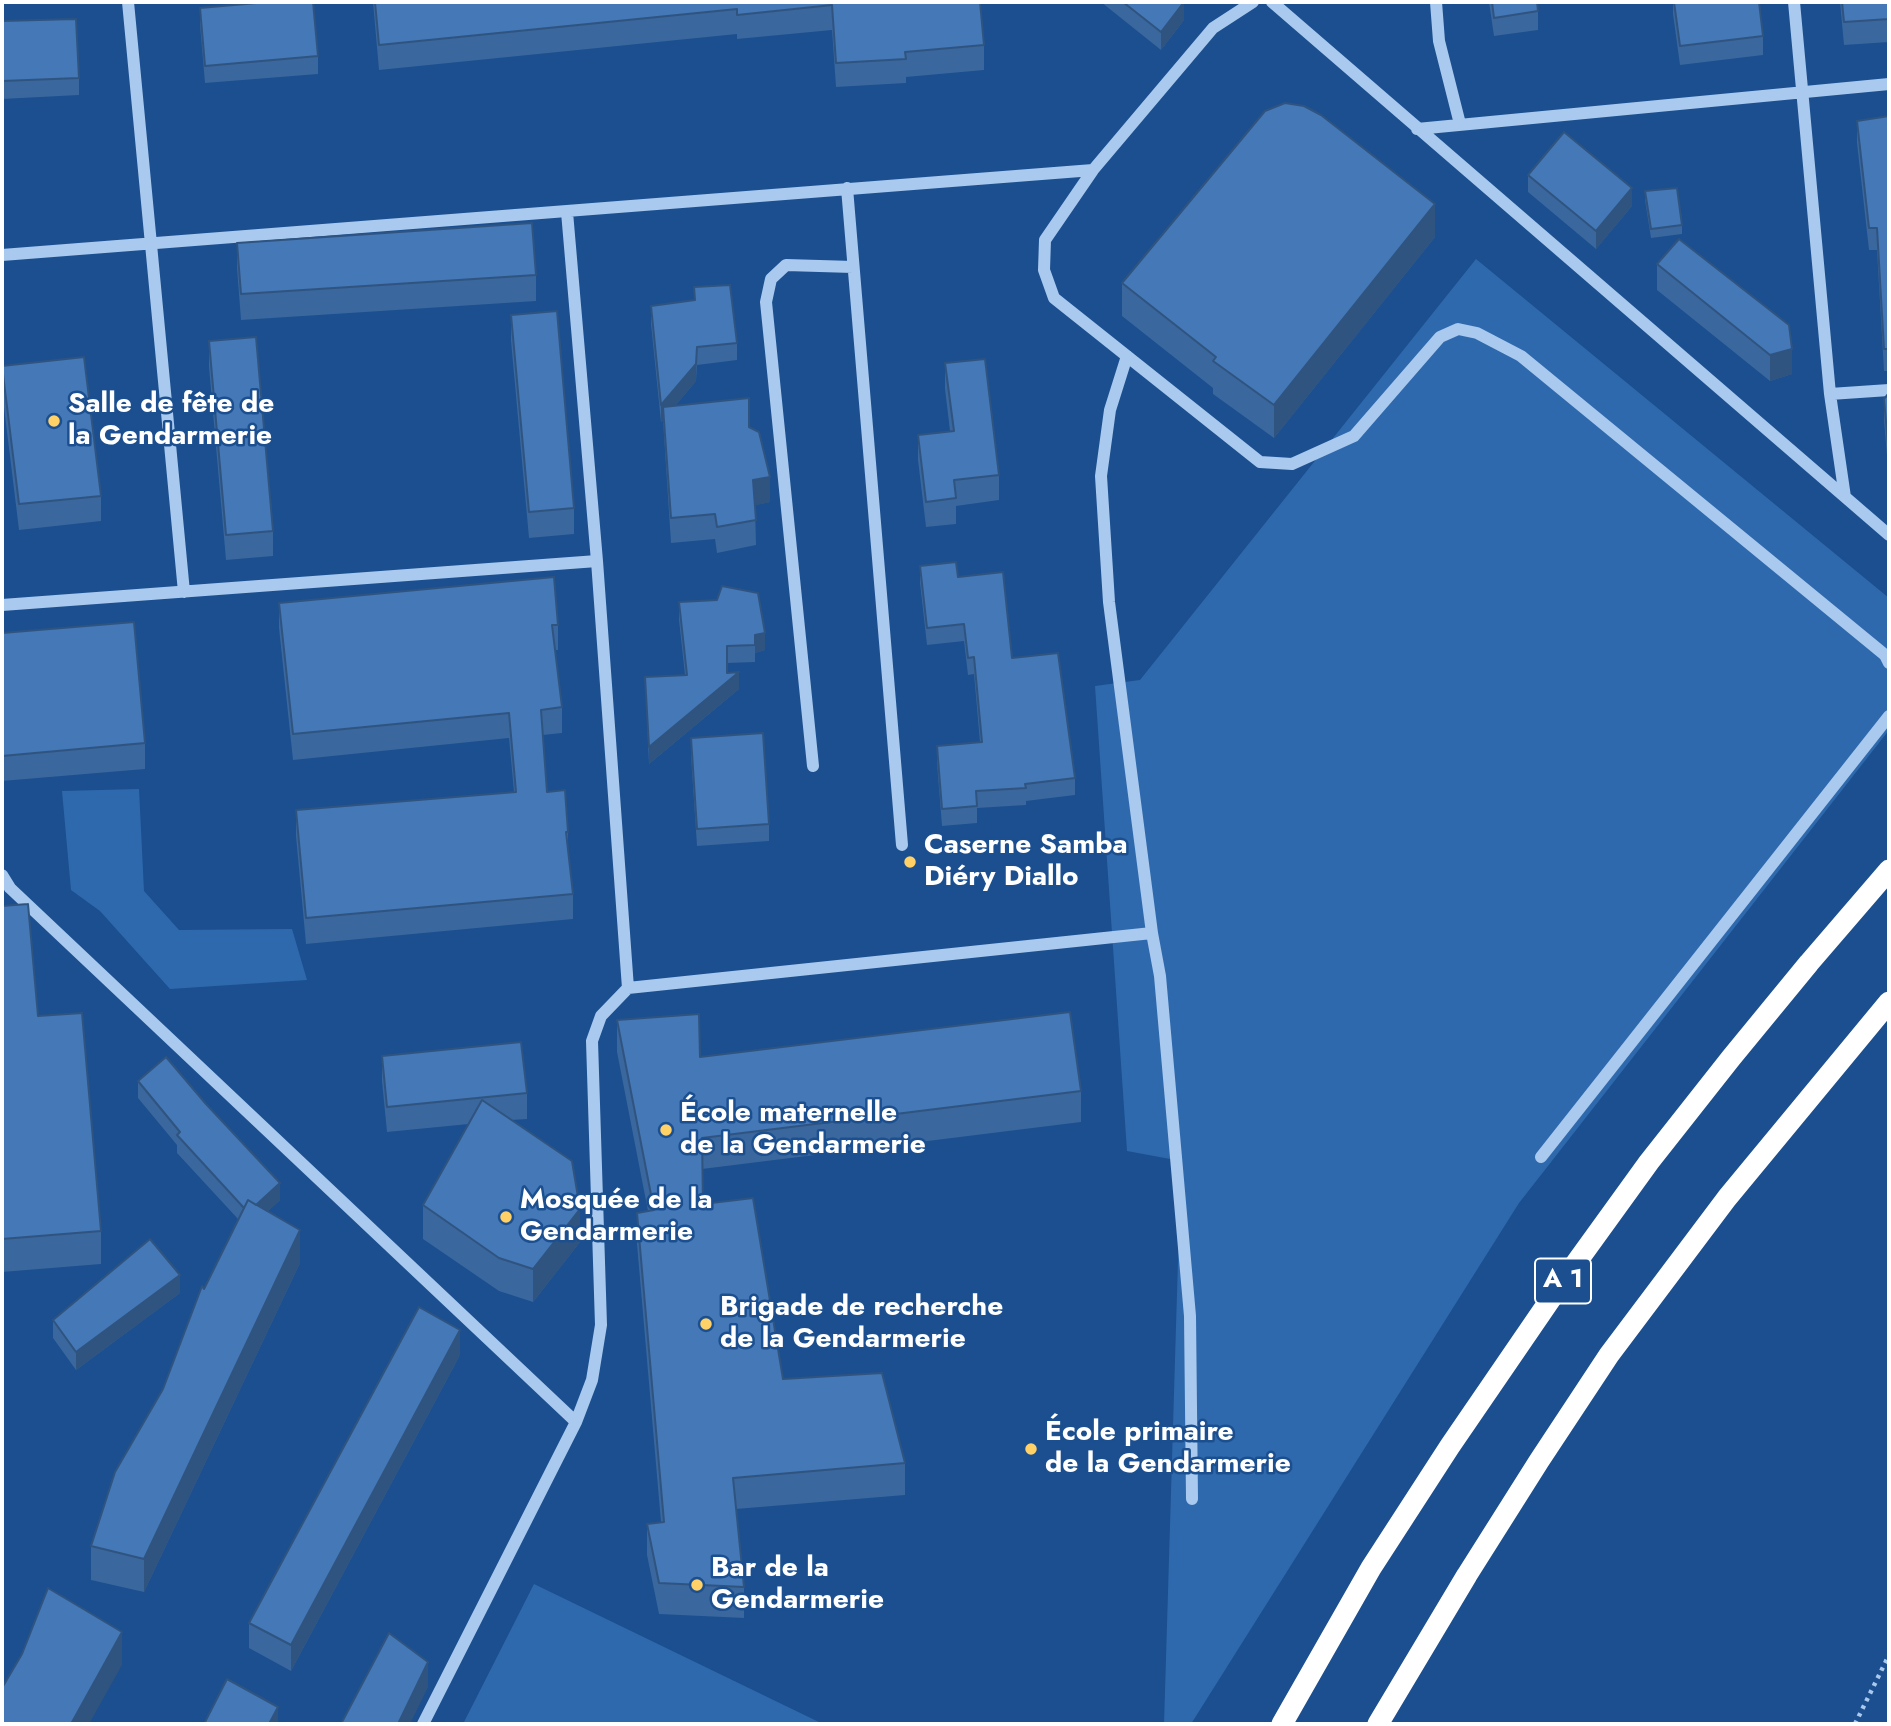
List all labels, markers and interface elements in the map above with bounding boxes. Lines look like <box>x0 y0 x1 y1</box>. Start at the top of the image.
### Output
place label: Salle de fête de la Gendarmerie <box>68 388 274 454</box>
marker: Salle de fête de la Gendarmerie <box>46 413 62 429</box>
place label: Caserne Samba Diéry Diallo <box>924 829 1128 895</box>
marker: Caserne Samba Diéry Diallo <box>902 854 918 870</box>
place label: École maternelle de la Gendarmerie <box>680 1097 926 1163</box>
marker: École maternelle de la Gendarmerie <box>658 1122 674 1138</box>
place label: Mosquée de la Gendarmerie <box>520 1184 712 1250</box>
marker: Mosquée de la Gendarmerie <box>498 1209 514 1225</box>
road number: A 1 <box>1535 1258 1591 1304</box>
place label: Brigade de recherche de la Gendarmerie <box>720 1291 1003 1357</box>
marker: Brigade de recherche de la Gendarmerie <box>698 1316 714 1332</box>
place label: École primaire de la Gendarmerie <box>1045 1416 1291 1482</box>
marker: École primaire de la Gendarmerie <box>1023 1441 1039 1457</box>
place label: Bar de la Gendarmerie <box>711 1552 884 1618</box>
marker: Bar de la Gendarmerie <box>689 1577 705 1593</box>

